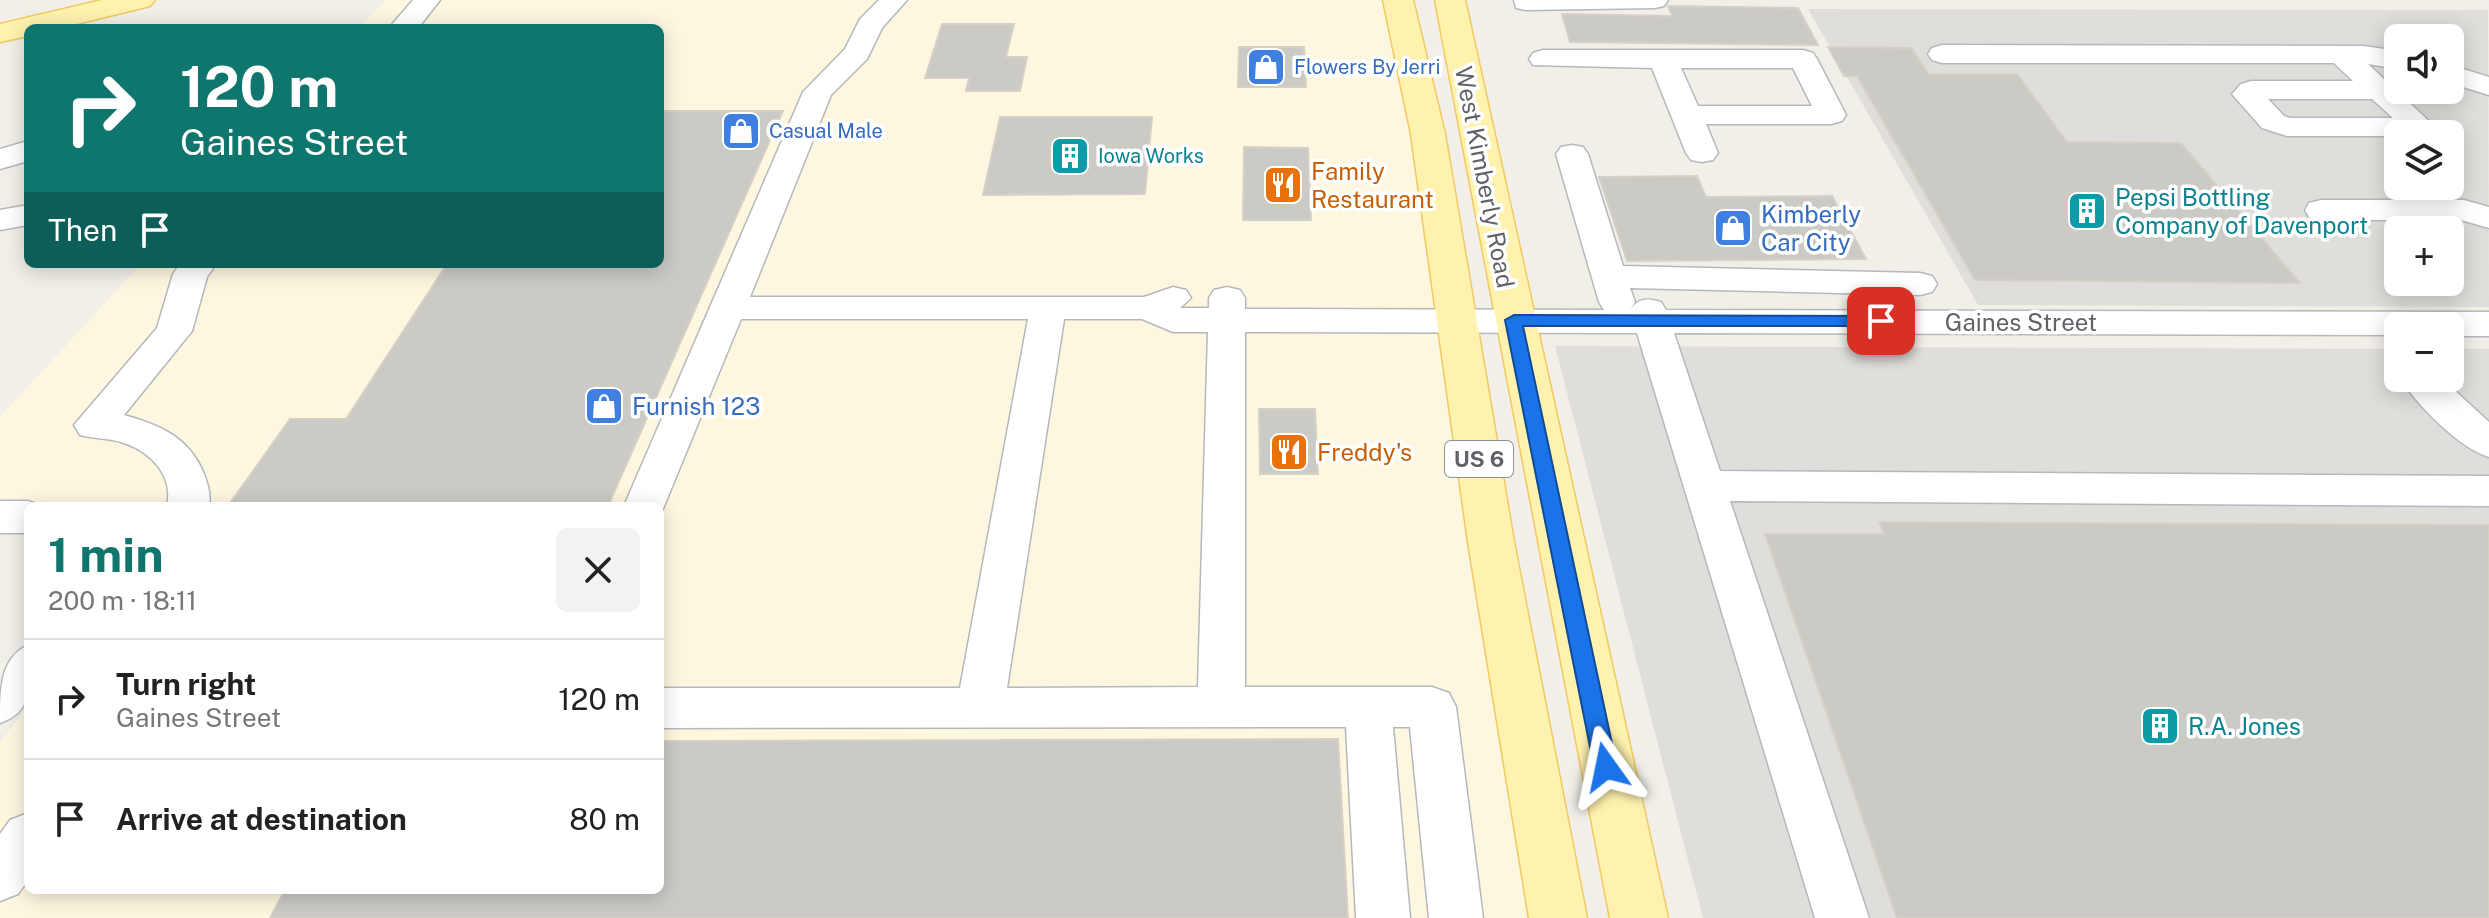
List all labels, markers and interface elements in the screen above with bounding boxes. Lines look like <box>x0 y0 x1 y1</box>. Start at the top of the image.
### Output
map controls <box>2384 24 2464 392</box>
button: sound <box>2384 24 2464 104</box>
shop icon: Flowers By Jerri <box>1245 46 1287 88</box>
text: 120 m <box>180 54 338 120</box>
place label: Flowers By Jerri <box>1294 55 1441 79</box>
icon: right <box>48 56 152 160</box>
street label: West Kimberly Road <box>1450 64 1520 290</box>
shop icon: Casual Male <box>720 110 762 152</box>
place label: Casual Male <box>769 119 883 143</box>
button: layers <box>2384 120 2464 200</box>
text: Gaines Street <box>180 121 408 163</box>
building icon: Iowa Works <box>1049 135 1091 177</box>
place label: Iowa Works <box>1098 144 1204 168</box>
place label: Family Restaurant <box>1311 157 1434 213</box>
restaurant icon: Family Restaurant <box>1262 164 1304 206</box>
place label: Pepsi Bottling Company of Davenport <box>2115 183 2368 239</box>
building icon: Pepsi Bottling Company of Davenport <box>2066 190 2108 232</box>
place label: Kimberly Car City <box>1761 200 1861 256</box>
shop icon: Kimberly Car City <box>1712 207 1754 249</box>
icon: arrive <box>133 208 177 252</box>
text: Then <box>48 212 117 248</box>
button: + <box>2384 216 2464 296</box>
pin <box>1847 287 1915 355</box>
icon: arrive <box>1859 299 1903 343</box>
street label: Gaines Street <box>1945 308 2097 336</box>
button: − <box>2384 312 2464 392</box>
shop icon: Furnish 123 <box>583 385 625 427</box>
place label: Furnish 123 <box>632 392 760 420</box>
restaurant icon: Freddy's <box>1268 431 1310 473</box>
place label: Freddy's <box>1317 438 1412 466</box>
road number: US 6 <box>1445 441 1513 477</box>
text: 1 min <box>48 526 164 583</box>
button: close <box>556 528 640 612</box>
text: 200 m · 18:11 <box>48 585 197 616</box>
text: Turn right <box>116 666 256 702</box>
icon: right <box>48 677 92 721</box>
text: 120 m <box>558 681 640 717</box>
text: Gaines Street <box>116 702 281 733</box>
building icon: R.A. Jones <box>2139 705 2181 747</box>
place label: R.A. Jones <box>2188 712 2301 740</box>
position arrow <box>1564 725 1648 809</box>
icon: arrive <box>48 797 92 841</box>
text: Arrive at destination <box>116 801 407 837</box>
text: 80 m <box>569 801 640 837</box>

